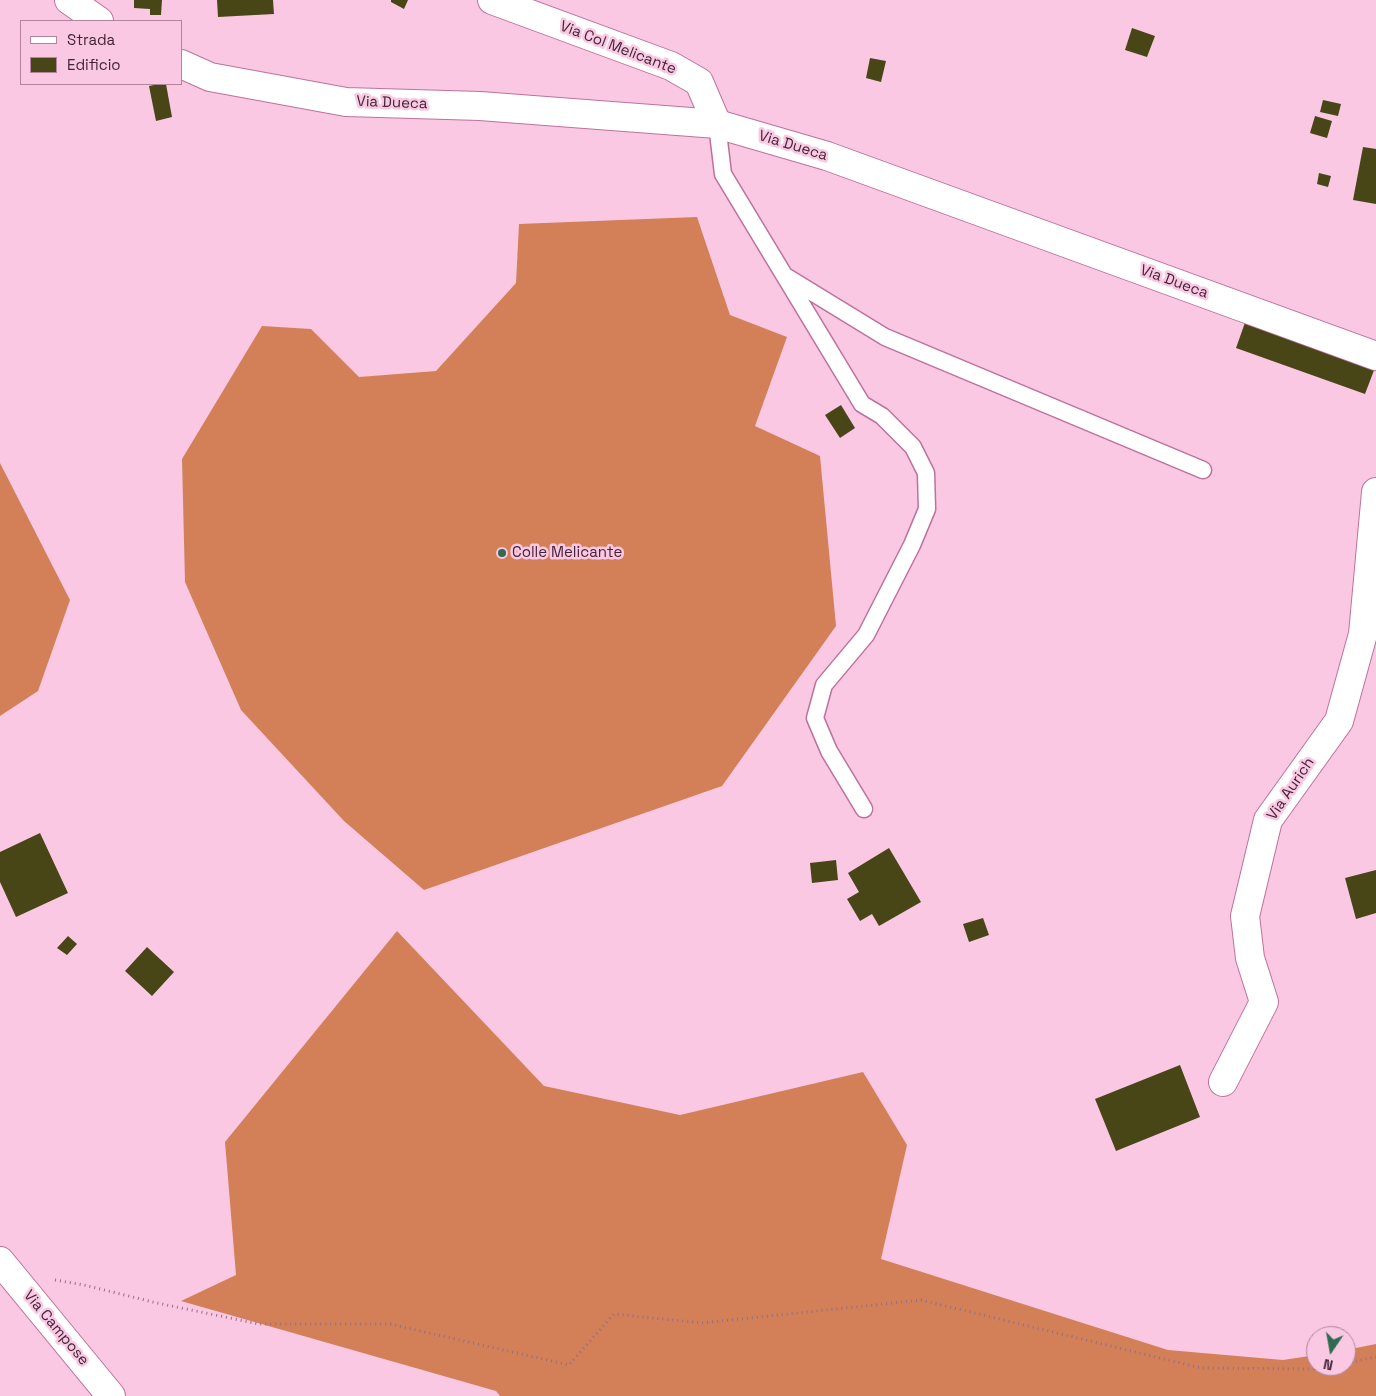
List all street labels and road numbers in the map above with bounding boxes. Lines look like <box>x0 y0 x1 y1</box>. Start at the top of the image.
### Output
street label: Via Col Melicante <box>557 18 679 78</box>
street label: Via Dueca <box>356 93 428 113</box>
street label: Via Dueca <box>756 127 830 165</box>
street label: Via Dueca <box>1138 261 1210 303</box>
street label: Via Aurich <box>1264 754 1318 824</box>
street label: Via Campose <box>19 1287 93 1369</box>

